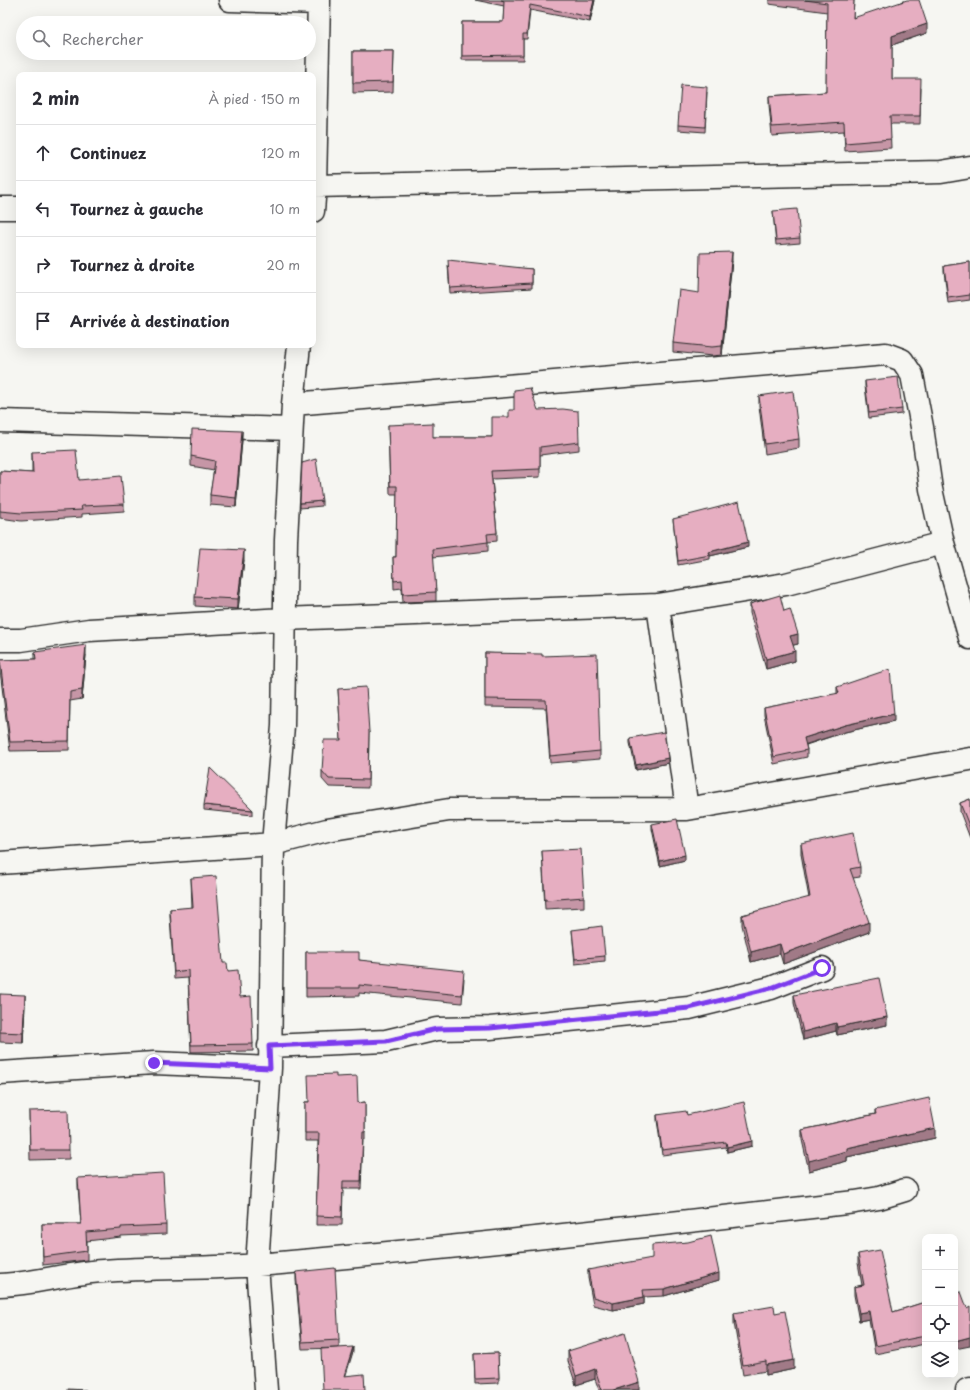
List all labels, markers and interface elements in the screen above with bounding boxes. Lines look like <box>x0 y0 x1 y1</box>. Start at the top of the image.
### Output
search box <box>16 16 316 60</box>
icon: search <box>30 27 52 49</box>
text: Rechercher <box>62 27 143 50</box>
text: 2 min <box>32 85 79 111</box>
text: À pied · 150 m <box>209 89 300 108</box>
text: Continuez <box>70 141 146 164</box>
icon: ahead <box>32 142 54 164</box>
text: 120 m <box>261 143 300 162</box>
text: Tournez à gauche <box>70 197 204 220</box>
icon: left <box>32 198 54 220</box>
text: 10 m <box>270 199 300 218</box>
text: Tournez à droite <box>70 253 195 276</box>
icon: right <box>32 254 54 276</box>
text: 20 m <box>266 255 300 274</box>
text: Arrivée à destination <box>70 309 230 332</box>
icon: arrive <box>32 310 54 332</box>
route start <box>813 959 831 977</box>
route end <box>145 1054 163 1072</box>
map controls <box>922 1234 958 1378</box>
button: + <box>922 1234 958 1270</box>
button: − <box>922 1270 958 1306</box>
button: locate <box>922 1306 958 1342</box>
button: layers <box>922 1342 958 1378</box>

